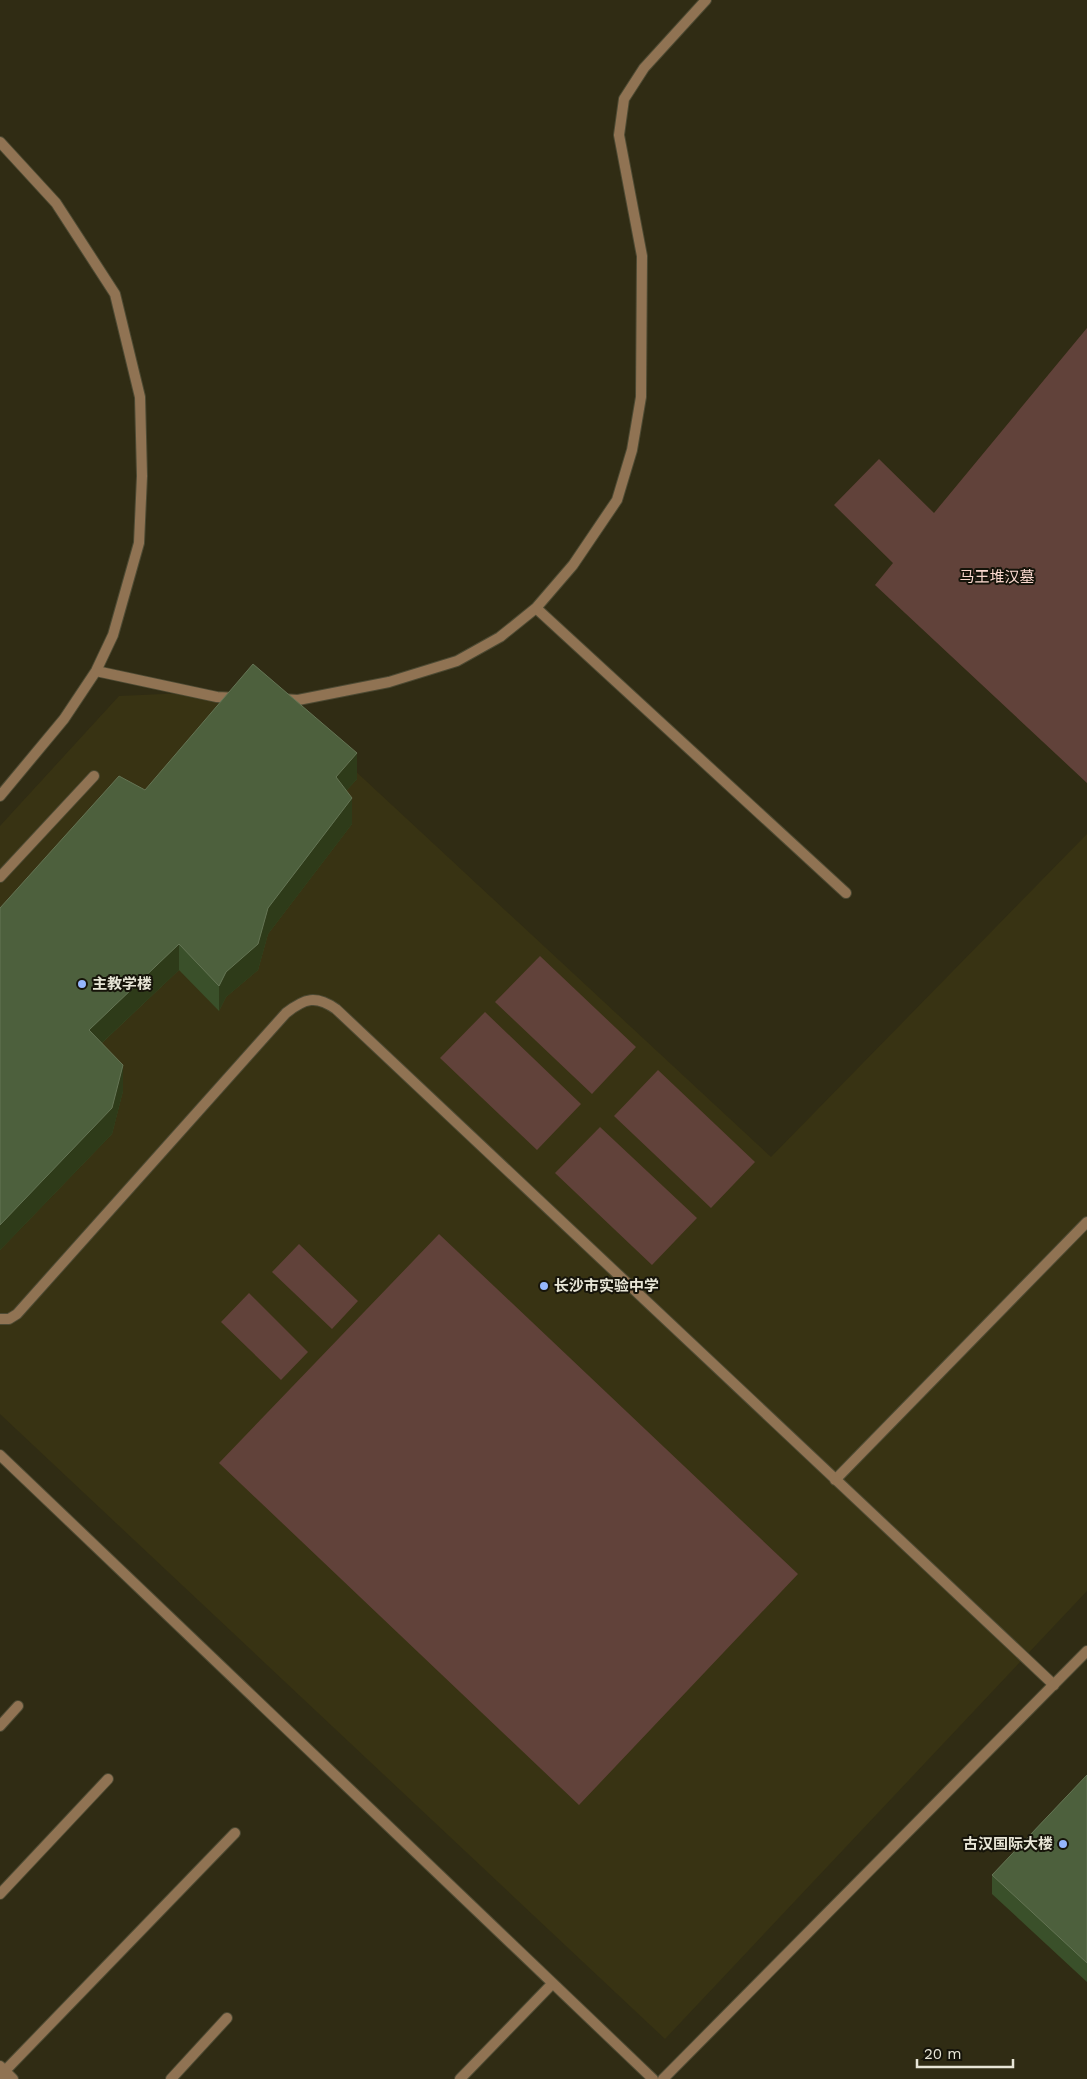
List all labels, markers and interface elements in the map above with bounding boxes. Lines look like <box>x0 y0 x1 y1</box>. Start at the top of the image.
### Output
park label: 马王堆汉墓 <box>959 568 1035 586</box>
place label: 主教学楼 <box>92 975 152 993</box>
marker: 主教学楼 <box>76 978 88 990</box>
place label: 长沙市实验中学 <box>554 1277 659 1295</box>
marker: 长沙市实验中学 <box>538 1280 550 1292</box>
place label: 古汉国际大楼 <box>963 1835 1053 1853</box>
marker: 古汉国际大楼 <box>1057 1838 1069 1850</box>
scale bar <box>917 2036 1013 2068</box>
text: 20 m <box>924 2045 962 2063</box>

